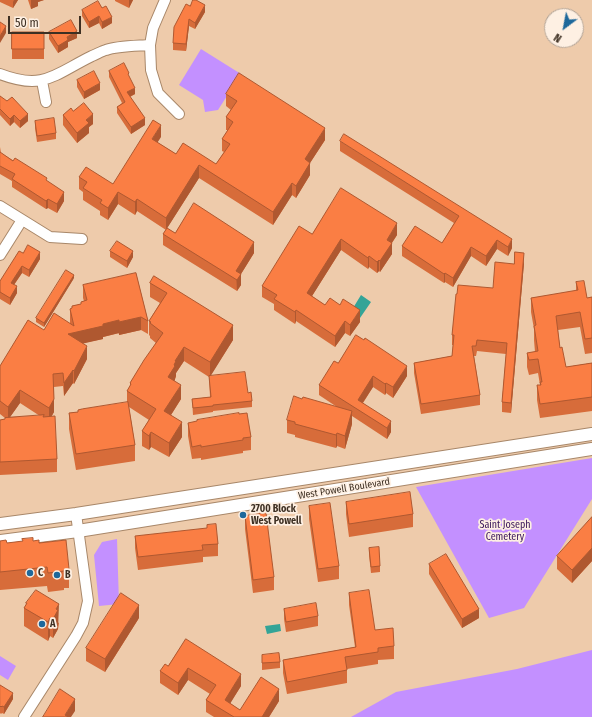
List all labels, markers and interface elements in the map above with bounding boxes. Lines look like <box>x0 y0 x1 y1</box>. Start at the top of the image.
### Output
scale bar <box>10 8 83 34</box>
north arrow <box>544 8 584 48</box>
text: 50 m <box>15 16 39 30</box>
text: N <box>552 30 564 45</box>
street label: West Powell Boulevard <box>297 476 391 502</box>
place label: 2700 Block West Powell <box>251 503 302 526</box>
marker: 2700 Block West Powell <box>238 510 248 520</box>
park label: Saint Joseph Cemetery <box>479 519 531 542</box>
place label: C <box>38 567 43 579</box>
marker: C <box>25 568 35 578</box>
place label: B <box>65 569 71 581</box>
marker: B <box>52 570 62 580</box>
place label: A <box>50 618 55 630</box>
marker: A <box>37 619 47 629</box>

